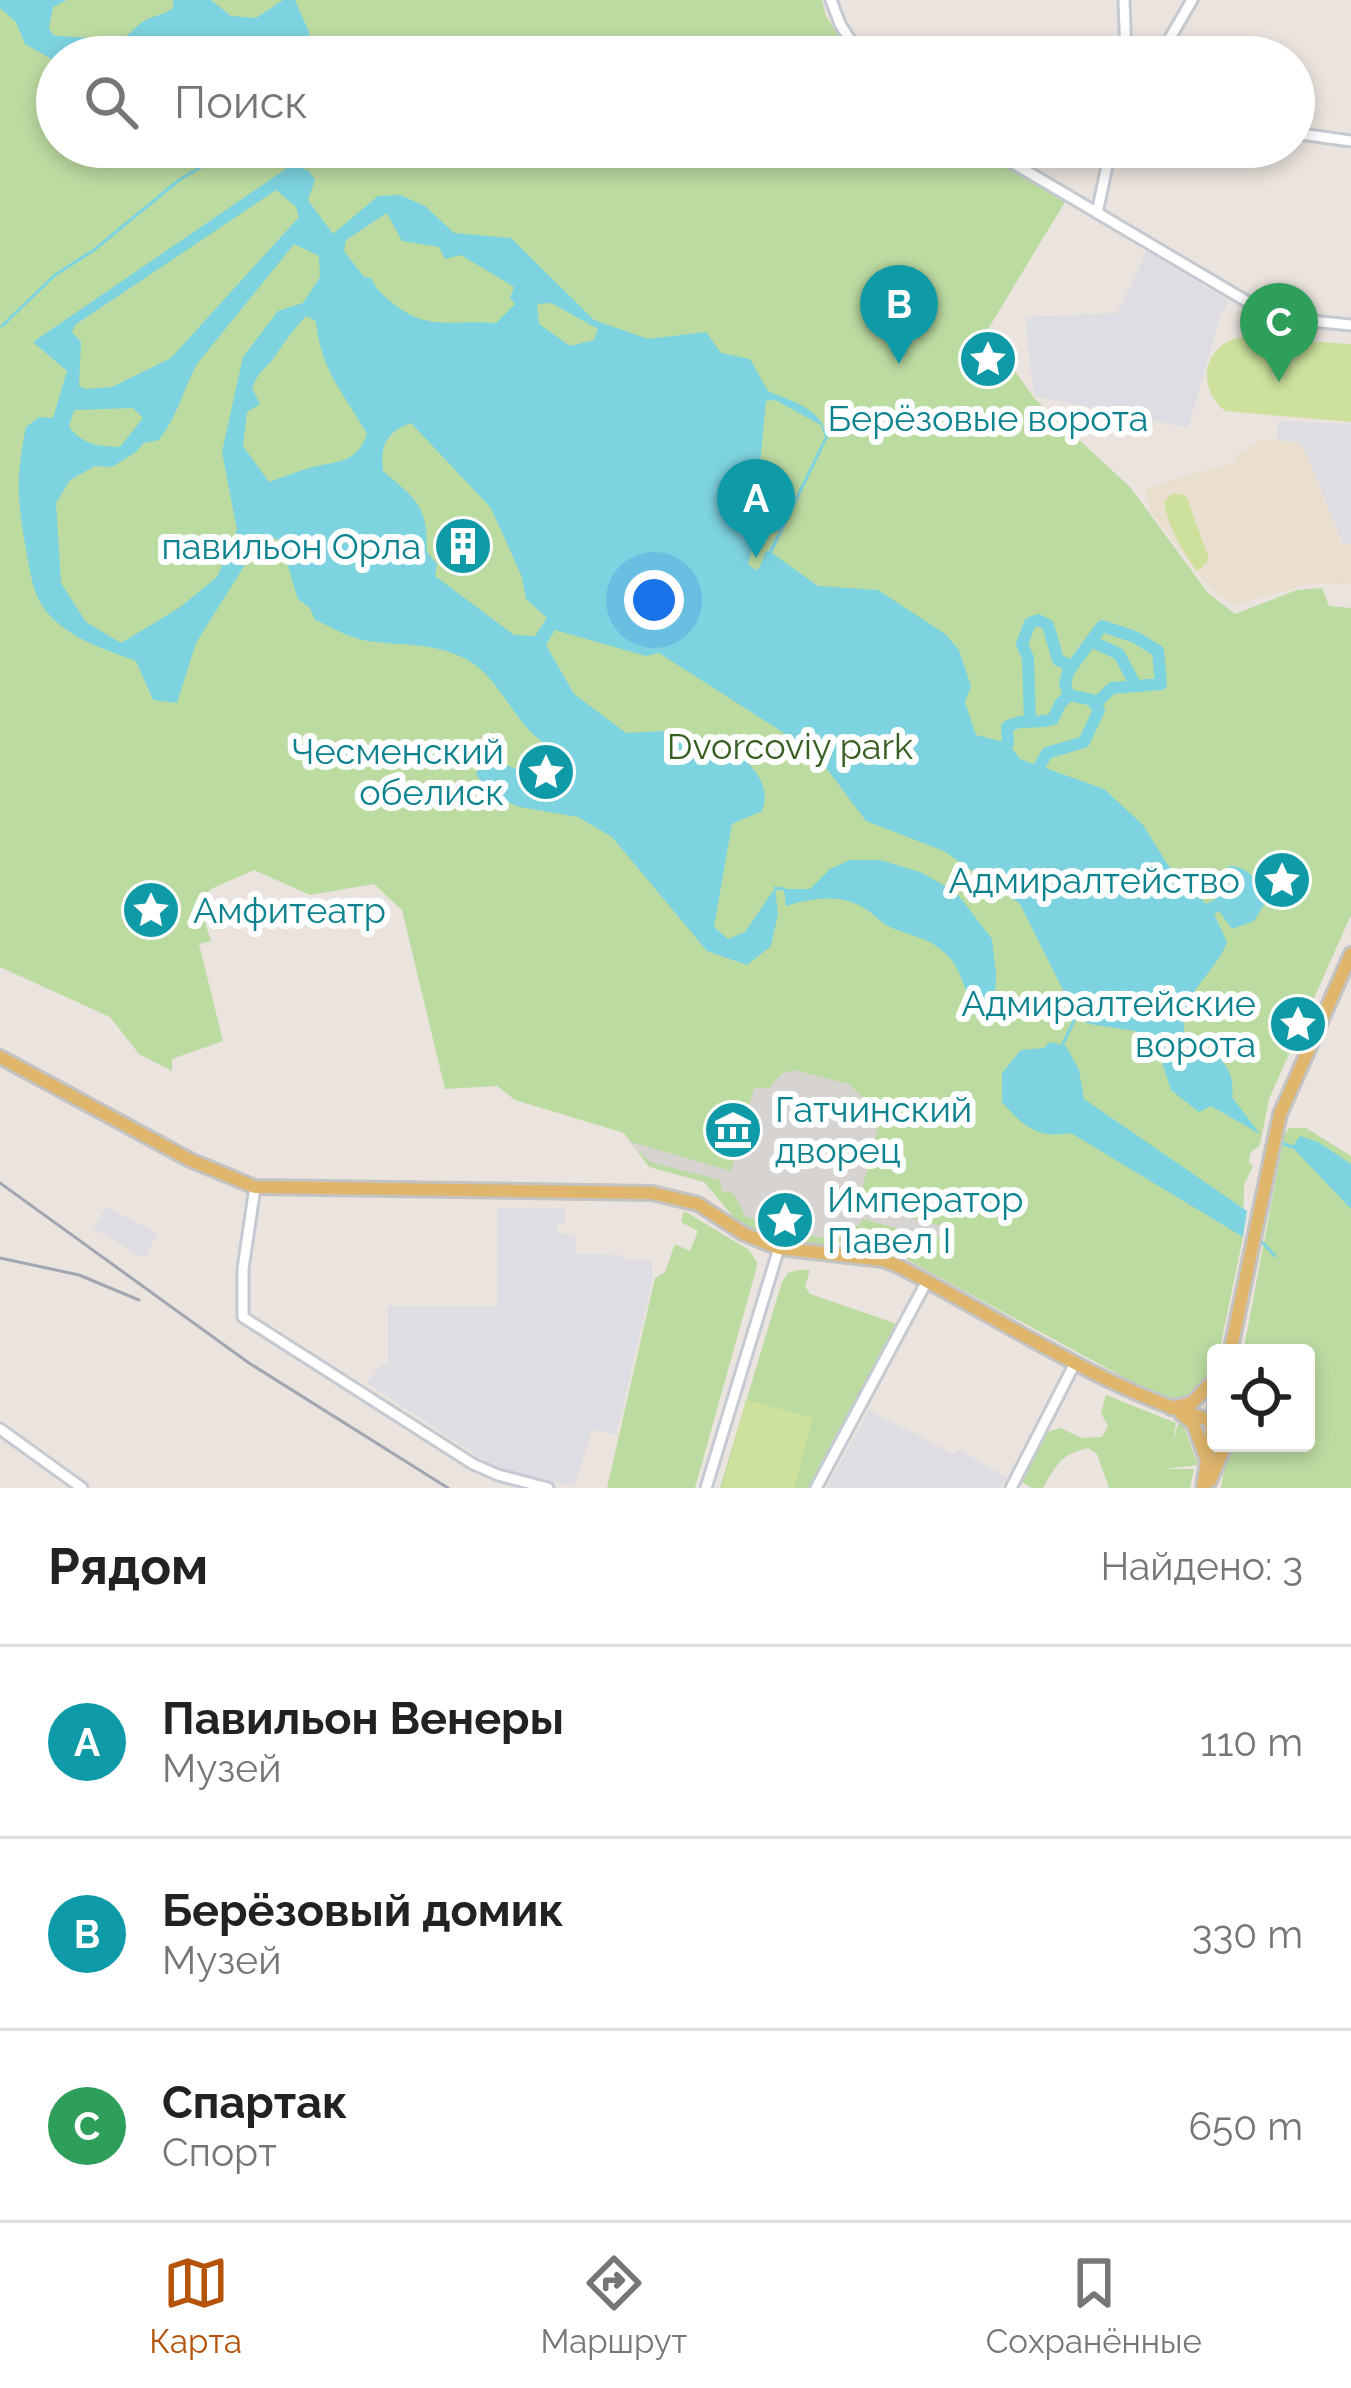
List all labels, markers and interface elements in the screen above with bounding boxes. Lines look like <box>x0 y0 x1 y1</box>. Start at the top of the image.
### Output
search box <box>36 36 1315 168</box>
icon: search <box>78 69 144 135</box>
text: Поиск <box>174 76 308 129</box>
pin: B <box>860 265 938 364</box>
pin: C <box>1240 283 1318 382</box>
place icon: Берёзовые ворота <box>957 328 1019 390</box>
place label: Берёзовые ворота <box>828 397 1148 439</box>
pin: A <box>717 459 795 558</box>
building icon: павильон Орла <box>432 515 494 577</box>
place label: павильон Орла <box>161 525 421 567</box>
your location <box>624 570 684 630</box>
park label: Dvorcoviy park <box>667 725 913 767</box>
place label: Чесменский обелиск <box>291 730 504 813</box>
place icon: Чесменский обелиск <box>515 741 577 803</box>
place icon: Адмиралтейство <box>1251 849 1313 911</box>
place label: Адмиралтейство <box>949 859 1240 901</box>
place icon: Амфитеатр <box>120 879 182 941</box>
place label: Амфитеатр <box>193 889 386 931</box>
place label: Адмиралтейские ворота <box>961 982 1256 1065</box>
place icon: Адмиралтейские ворота <box>1267 993 1329 1055</box>
place label: Гатчинский дворец <box>775 1088 972 1171</box>
museum icon: Гатчинский дворец <box>702 1099 764 1161</box>
place label: Император Павел I <box>827 1178 1024 1261</box>
place icon: Император Павел I <box>754 1189 816 1251</box>
map controls <box>1207 1344 1315 1452</box>
button: locate <box>1207 1344 1315 1452</box>
text: Рядом <box>48 1536 208 1596</box>
text: Найдено: 3 <box>1100 1543 1303 1589</box>
text: Павильон Венеры <box>162 1692 564 1745</box>
text: A <box>74 1719 100 1765</box>
text: 110 m <box>1200 1719 1303 1765</box>
text: Музей <box>162 1745 281 1791</box>
text: Берёзовый домик <box>162 1884 564 1937</box>
text: B <box>74 1911 100 1957</box>
text: 330 m <box>1192 1911 1303 1957</box>
text: Музей <box>162 1937 281 1983</box>
text: Спартак <box>162 2076 348 2129</box>
text: C <box>74 2103 100 2149</box>
text: 650 m <box>1189 2103 1303 2149</box>
text: Спорт <box>162 2129 277 2175</box>
tab: Карта <box>149 2250 242 2361</box>
tab: Маршрут <box>540 2250 687 2361</box>
tab: Сохранённые <box>986 2250 1202 2361</box>

